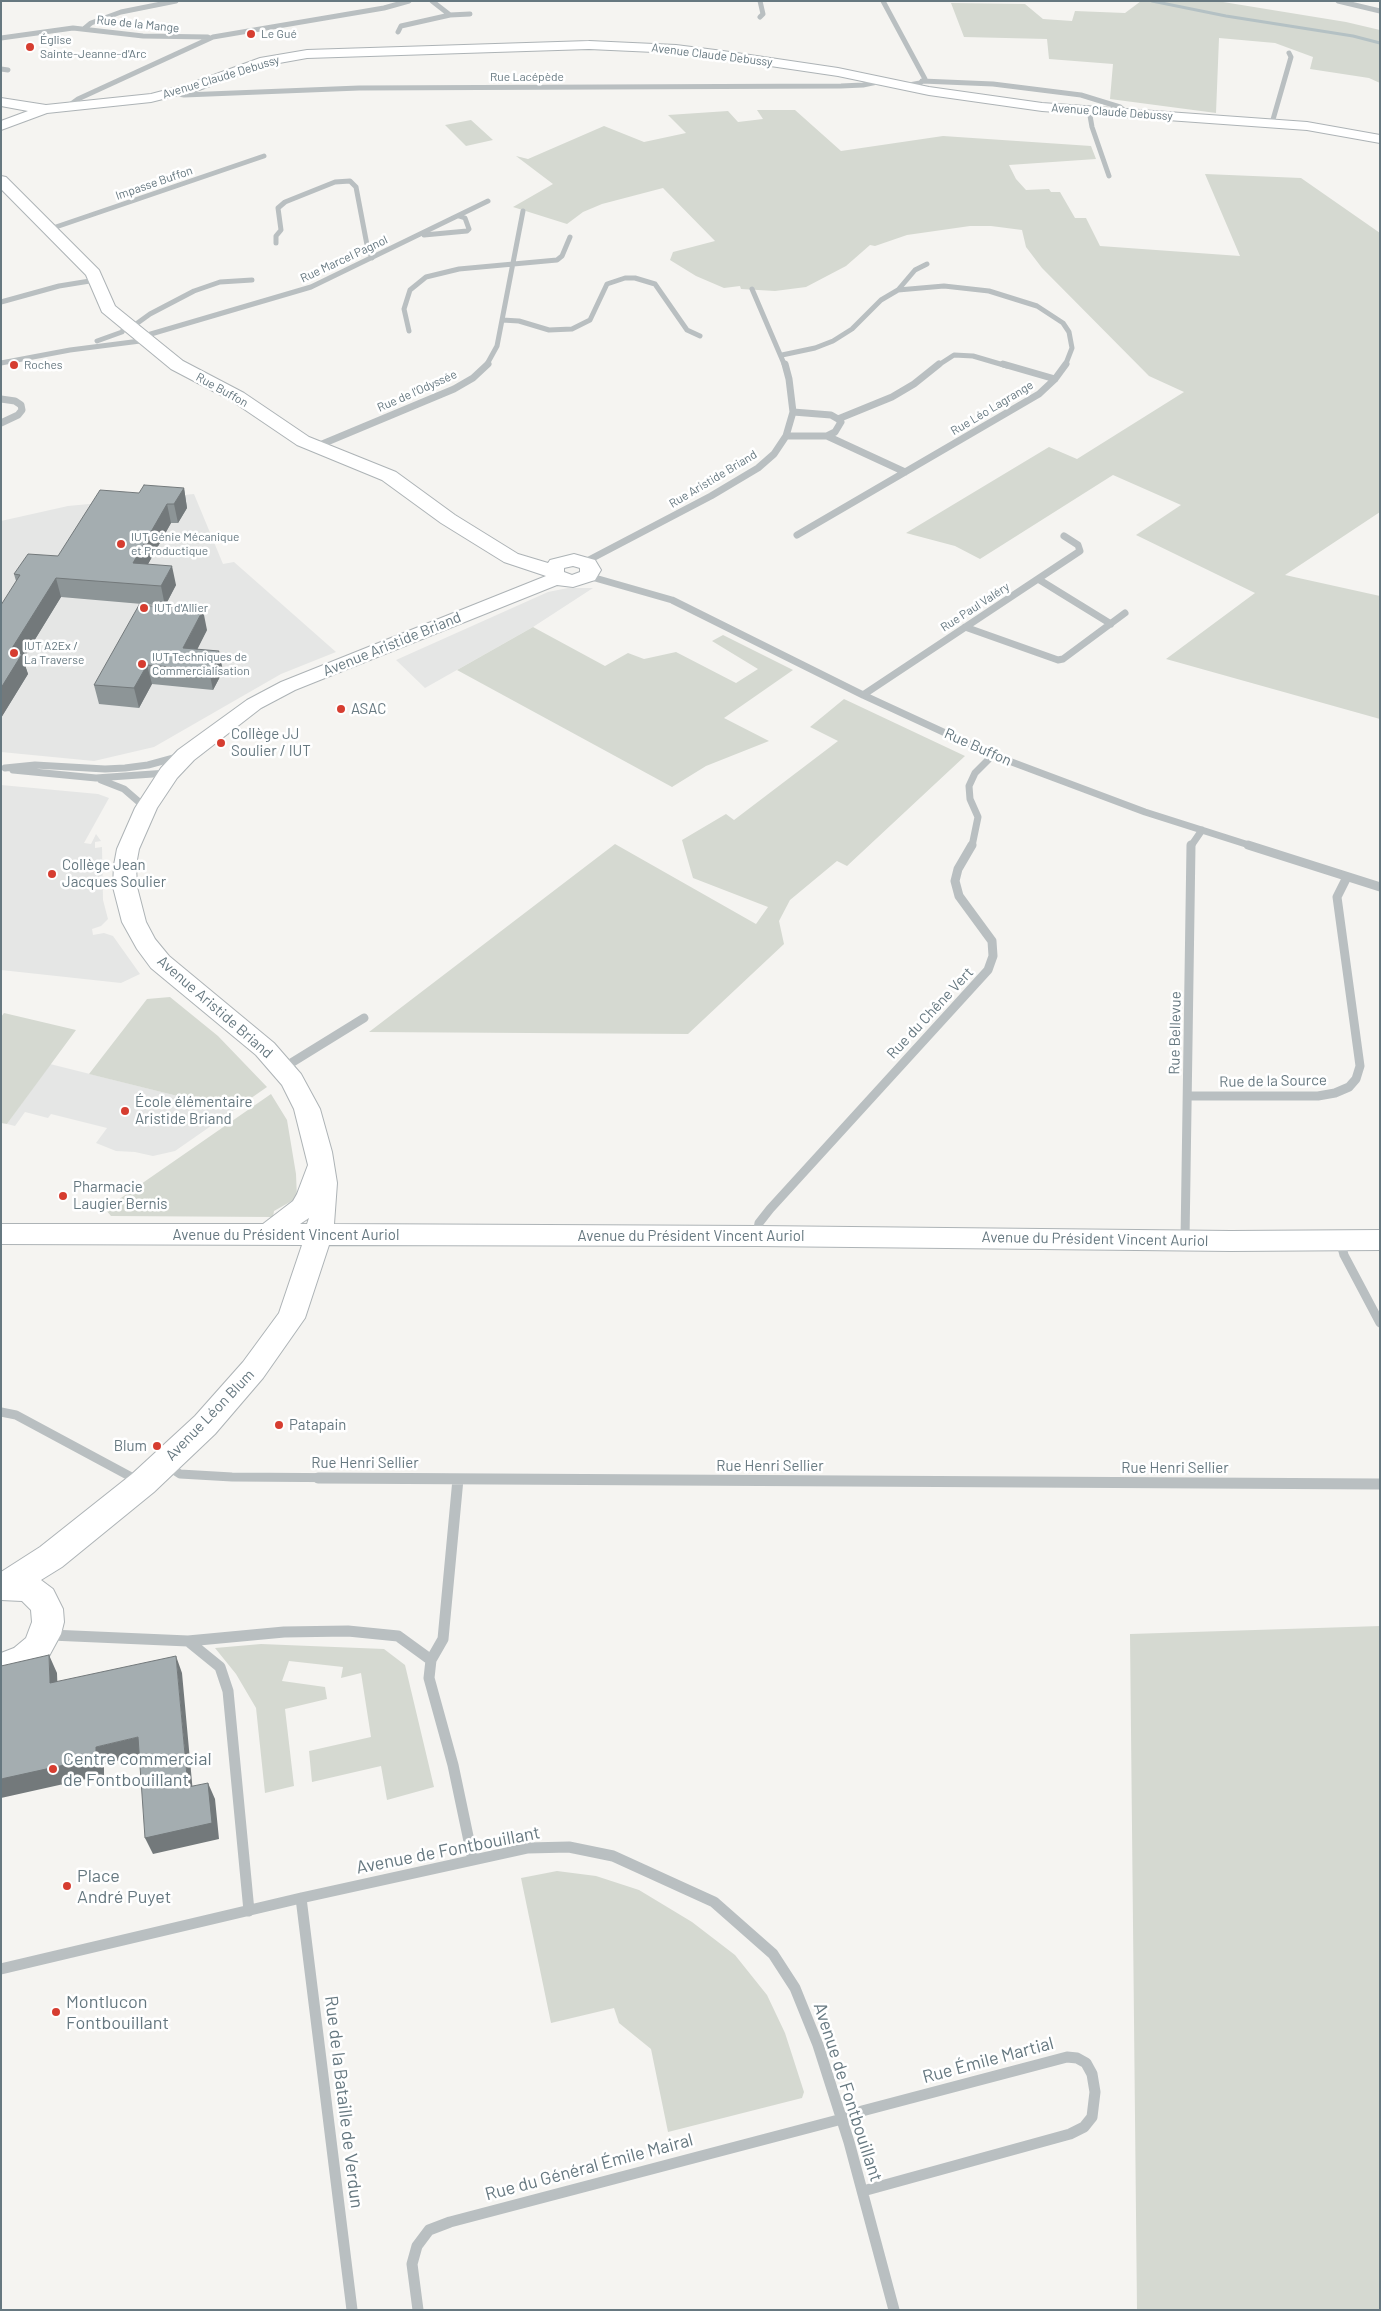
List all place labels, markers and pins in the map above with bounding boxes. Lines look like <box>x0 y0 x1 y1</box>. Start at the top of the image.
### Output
place label: Le Gué <box>261 27 297 41</box>
marker: Le Gué <box>245 28 257 40</box>
place label: Église Sainte-Jeanne-d'Arc <box>40 33 147 61</box>
marker: Église Sainte-Jeanne-d'Arc <box>24 41 36 53</box>
place label: Roches <box>24 358 63 372</box>
marker: Roches <box>8 359 20 371</box>
place label: IUT Génie Mécanique et Productique <box>131 530 240 558</box>
marker: IUT Génie Mécanique et Productique <box>115 538 127 550</box>
place label: IUT d'Allier <box>154 601 208 615</box>
marker: IUT d'Allier <box>138 602 150 614</box>
place label: IUT A2Ex / La Traverse <box>24 639 84 667</box>
marker: IUT A2Ex / La Traverse <box>8 647 20 659</box>
place label: IUT Techniques de Commercialisation <box>152 650 250 678</box>
marker: IUT Techniques de Commercialisation <box>136 658 148 670</box>
place label: ASAC <box>351 700 386 718</box>
marker: ASAC <box>335 703 347 715</box>
place label: Collège JJ Soulier / IUT <box>231 725 311 760</box>
marker: Collège JJ Soulier / IUT <box>215 737 227 749</box>
place label: Collège Jean Jacques Soulier <box>62 856 166 891</box>
marker: Collège Jean Jacques Soulier <box>46 868 58 880</box>
place label: École élémentaire Aristide Briand <box>135 1093 253 1128</box>
marker: École élémentaire Aristide Briand <box>119 1105 131 1117</box>
place label: Pharmacie Laugier Bernis <box>73 1178 168 1213</box>
marker: Pharmacie Laugier Bernis <box>57 1190 69 1202</box>
place label: Patapain <box>289 1416 346 1434</box>
marker: Patapain <box>273 1419 285 1431</box>
place label: Blum <box>114 1437 147 1455</box>
marker: Blum <box>151 1440 163 1452</box>
place label: Centre commercial de Fontbouillant <box>63 1748 212 1790</box>
marker: Centre commercial de Fontbouillant <box>47 1763 59 1775</box>
place label: Place André Puyet <box>77 1865 171 1908</box>
marker: Place André Puyet <box>61 1880 73 1892</box>
place label: Montlucon Fontbouillant <box>66 1991 169 2034</box>
marker: Montlucon Fontbouillant <box>50 2006 62 2018</box>

